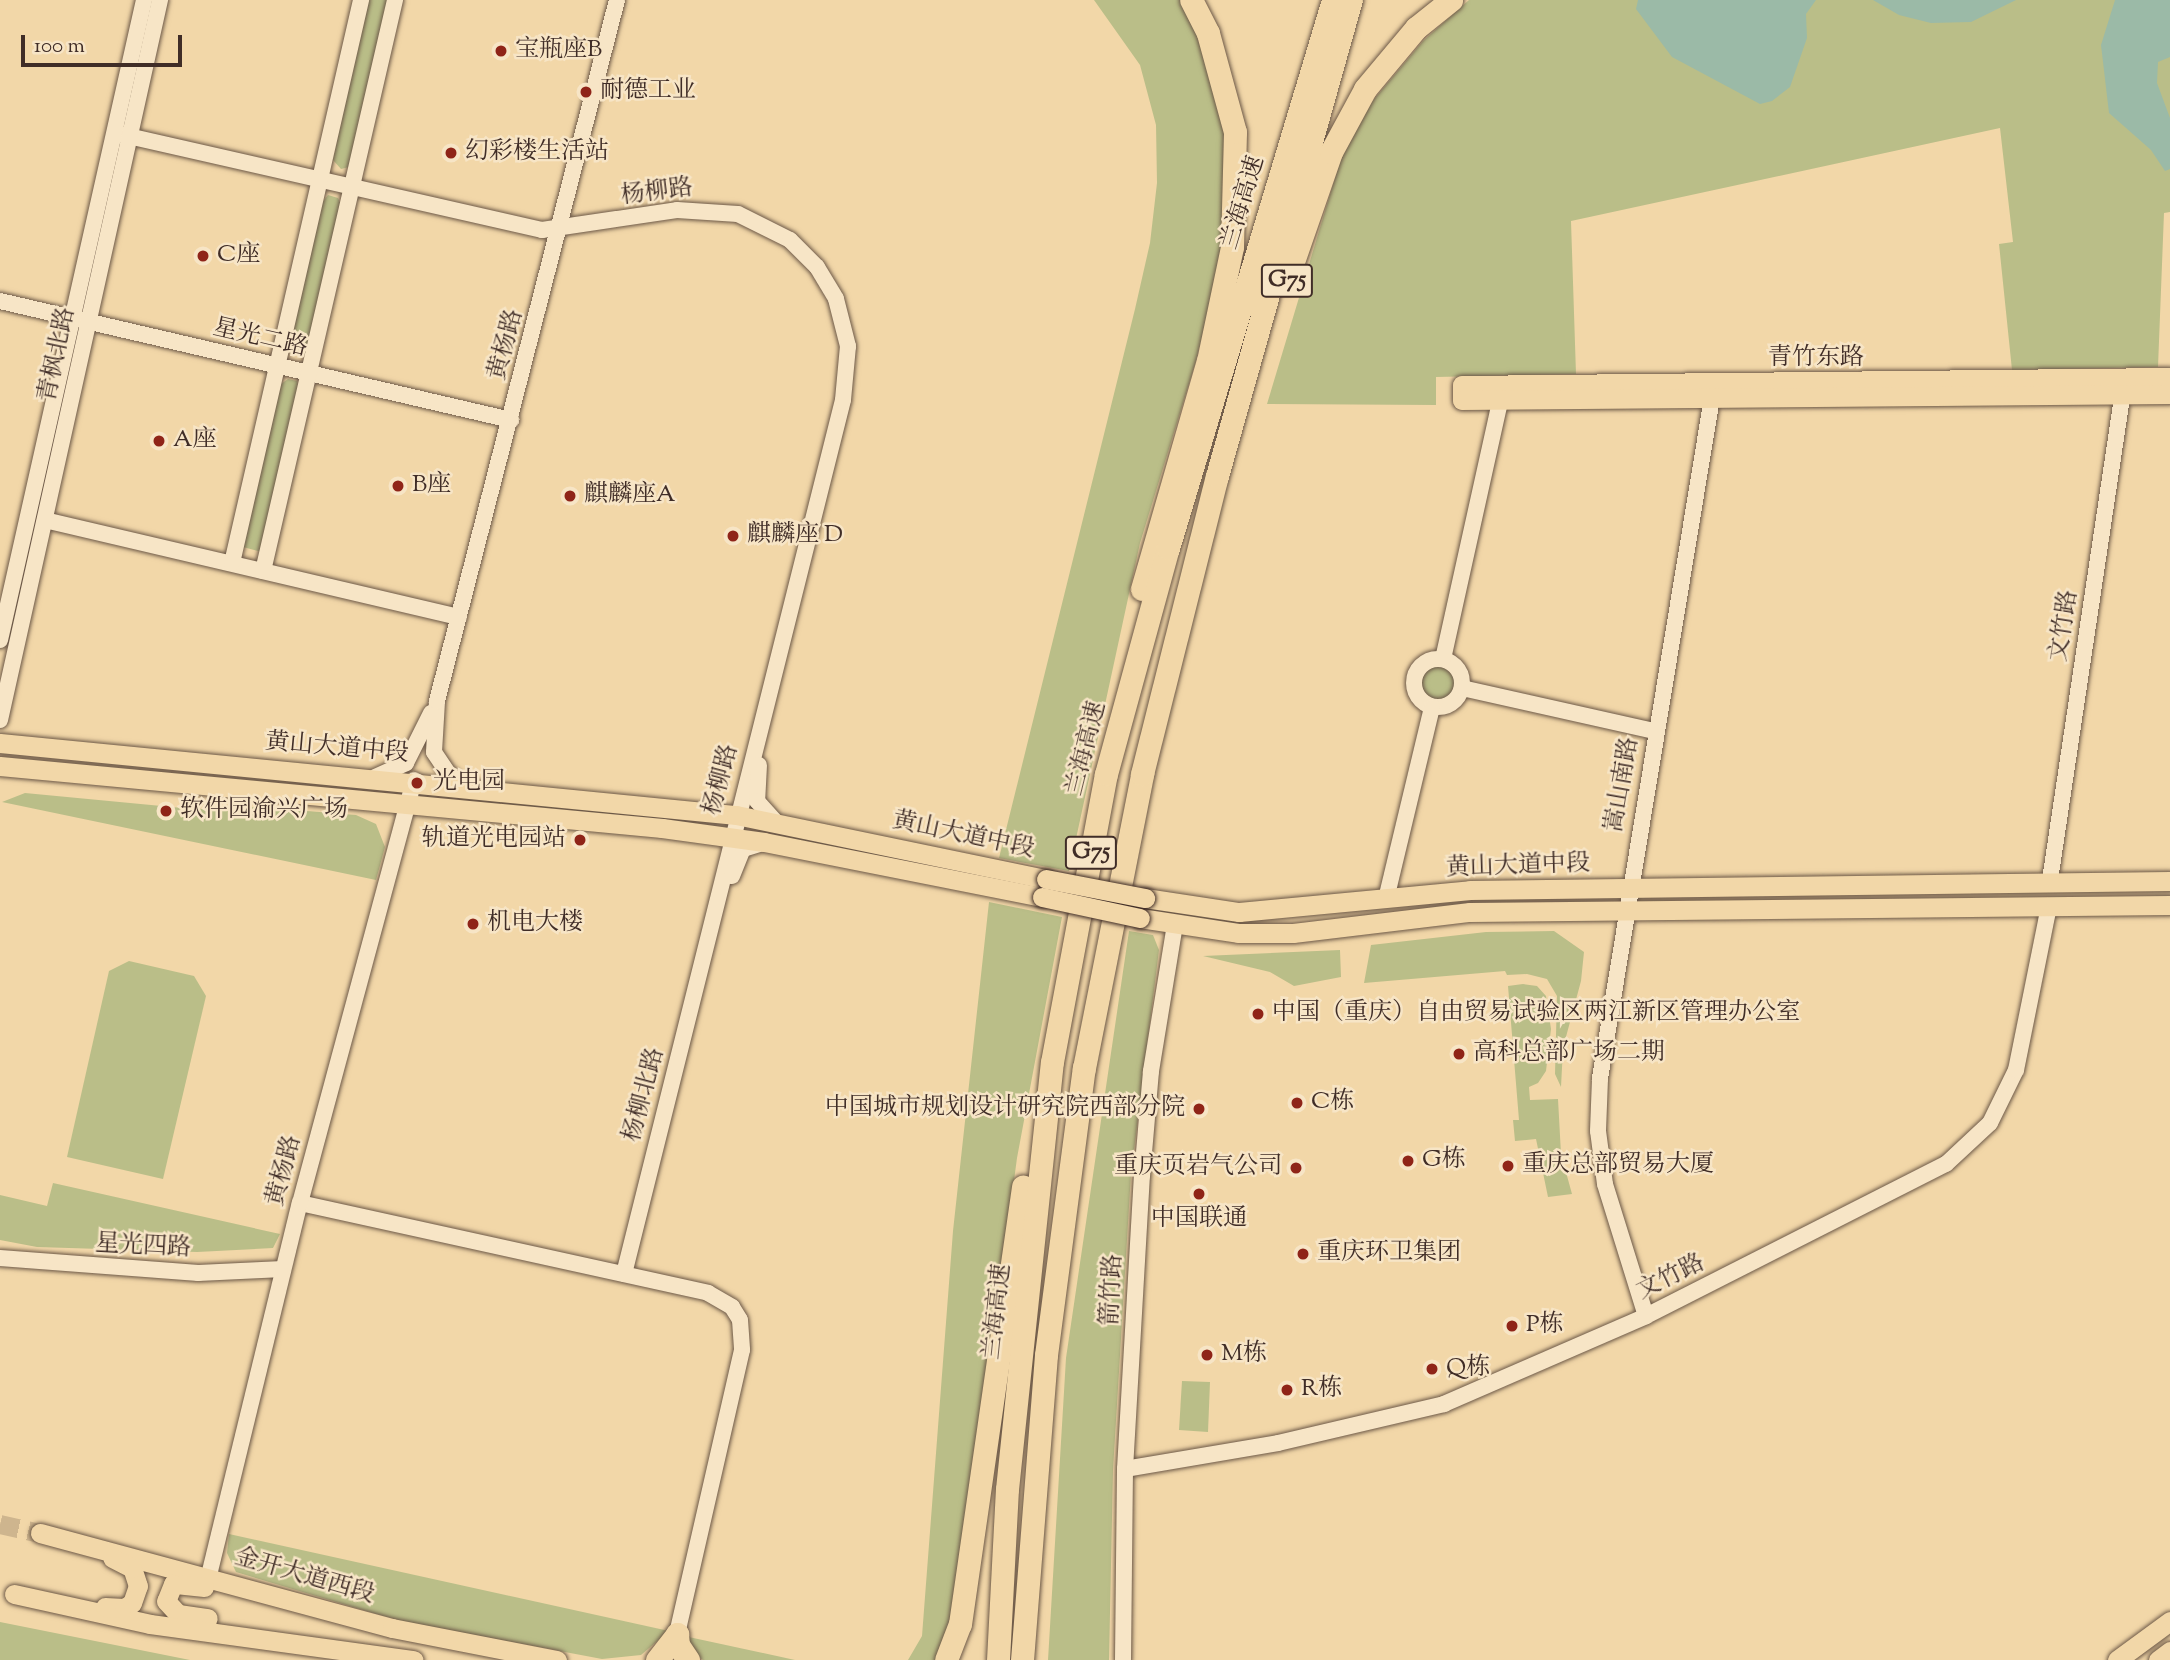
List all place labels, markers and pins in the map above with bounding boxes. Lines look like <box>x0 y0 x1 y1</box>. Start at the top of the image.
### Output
place label: 宝瓶座B <box>515 37 602 65</box>
marker: 宝瓶座B <box>493 43 509 59</box>
place label: 耐德工业 <box>600 78 696 106</box>
marker: 耐德工业 <box>578 84 594 100</box>
place label: 幻彩楼生活站 <box>465 139 609 167</box>
marker: 幻彩楼生活站 <box>443 145 459 161</box>
place label: C座 <box>217 242 260 270</box>
marker: C座 <box>195 248 211 264</box>
place label: A座 <box>173 427 216 455</box>
marker: A座 <box>151 433 167 449</box>
place label: B座 <box>412 472 451 500</box>
marker: B座 <box>390 478 406 494</box>
place label: 麒麟座A <box>584 482 675 510</box>
marker: 麒麟座A <box>562 488 578 504</box>
place label: 麒麟座 D <box>747 522 843 550</box>
marker: 麒麟座 D <box>725 528 741 544</box>
place label: 光电园 <box>433 769 505 797</box>
marker: 光电园 <box>407 773 427 793</box>
place label: 软件园渝兴广场 <box>180 797 348 825</box>
marker: 软件园渝兴广场 <box>158 803 174 819</box>
place label: 轨道光电园站 <box>422 826 566 854</box>
marker: 轨道光电园站 <box>572 832 588 848</box>
place label: 机电大楼 <box>487 910 583 938</box>
marker: 机电大楼 <box>465 916 481 932</box>
place label: 中国（重庆）自由贸易试验区两江新区管理办公室 <box>1272 1000 1800 1028</box>
marker: 中国（重庆）自由贸易试验区两江新区管理办公室 <box>1250 1006 1266 1022</box>
place label: 高科总部广场二期 <box>1473 1040 1665 1068</box>
marker: 高科总部广场二期 <box>1451 1046 1467 1062</box>
place label: C栋 <box>1311 1089 1354 1117</box>
place label: 中国城市规划设计研究院西部分院 <box>825 1095 1185 1123</box>
marker: C栋 <box>1289 1095 1305 1111</box>
marker: 中国城市规划设计研究院西部分院 <box>1191 1101 1207 1117</box>
place label: G栋 <box>1422 1147 1466 1175</box>
place label: 重庆总部贸易大厦 <box>1522 1152 1714 1180</box>
marker: G栋 <box>1400 1153 1416 1169</box>
place label: 重庆页岩气公司 <box>1114 1154 1282 1182</box>
marker: 重庆总部贸易大厦 <box>1500 1158 1516 1174</box>
marker: 重庆页岩气公司 <box>1288 1160 1304 1176</box>
marker: 中国联通 <box>1191 1186 1207 1202</box>
place label: 中国联通 <box>1151 1206 1247 1234</box>
place label: 重庆环卫集团 <box>1317 1240 1461 1268</box>
marker: 重庆环卫集团 <box>1295 1246 1311 1262</box>
place label: P栋 <box>1526 1312 1564 1340</box>
marker: P栋 <box>1504 1318 1520 1334</box>
place label: M栋 <box>1221 1341 1267 1369</box>
marker: M栋 <box>1199 1347 1215 1363</box>
place label: Q栋 <box>1446 1355 1490 1383</box>
marker: Q栋 <box>1424 1361 1440 1377</box>
place label: R栋 <box>1301 1376 1342 1404</box>
marker: R栋 <box>1279 1382 1295 1398</box>

